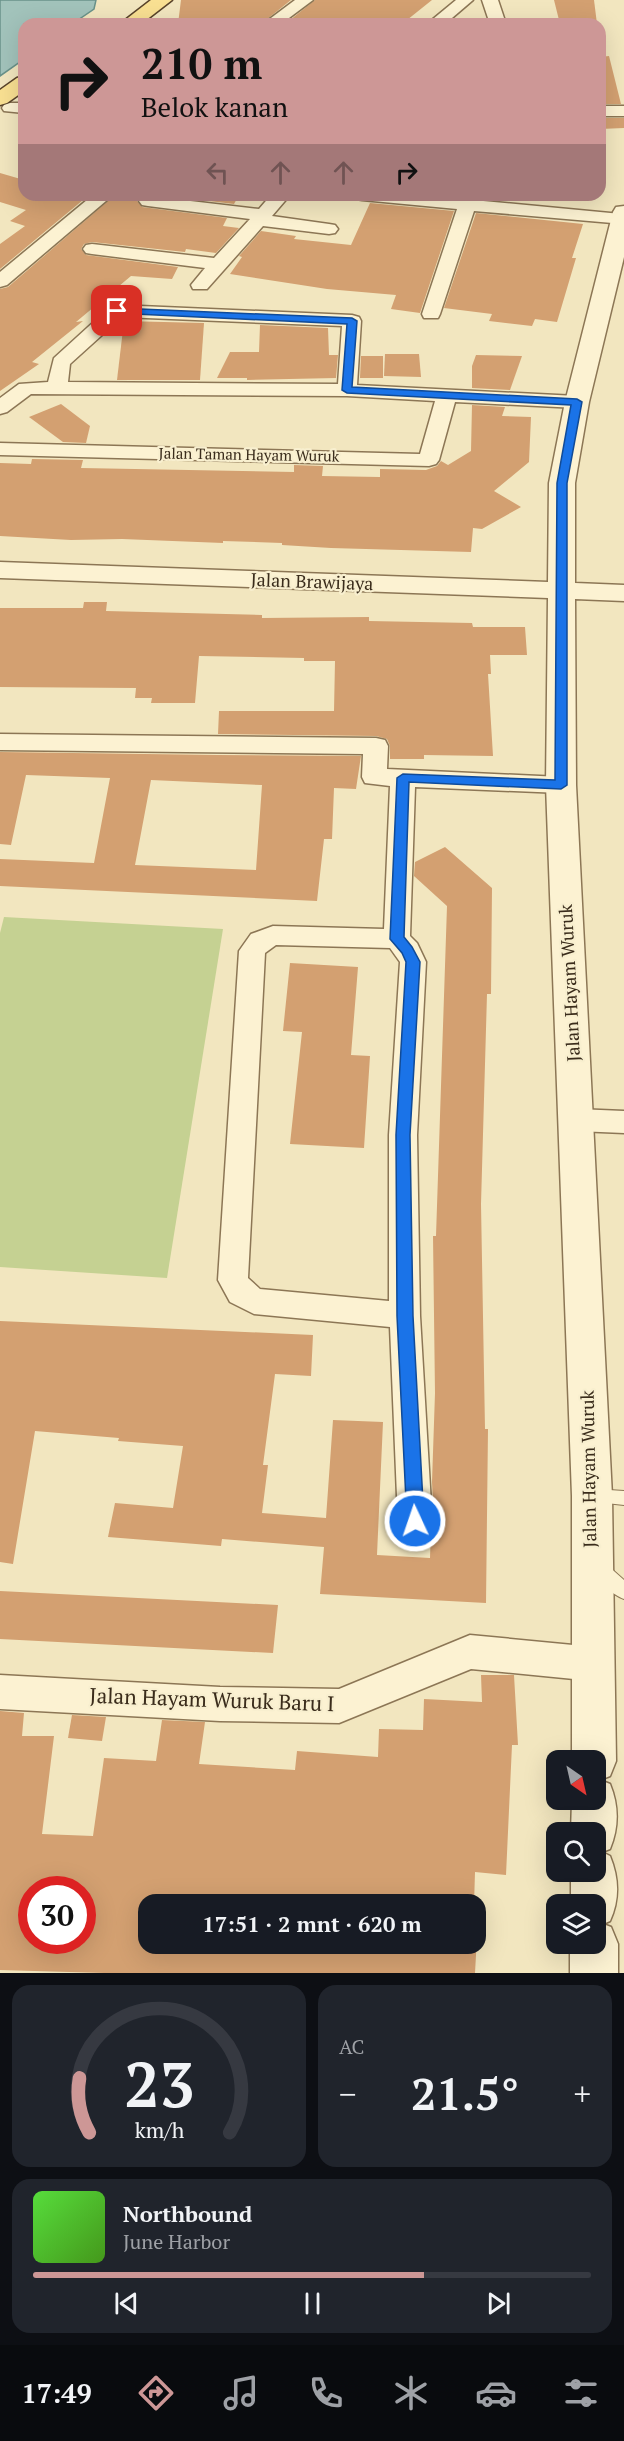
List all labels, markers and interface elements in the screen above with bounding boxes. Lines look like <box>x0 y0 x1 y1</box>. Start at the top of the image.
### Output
text: 210 m <box>141 35 262 91</box>
icon: right <box>42 42 120 120</box>
text: Belok kanan <box>141 89 288 125</box>
icon: left <box>201 156 234 189</box>
icon: ahead <box>264 156 297 189</box>
icon: ahead <box>327 156 360 189</box>
icon: right <box>390 156 423 189</box>
pin <box>91 285 142 336</box>
icon: arrive <box>100 294 133 327</box>
street label: Jalan Taman Hayam Wuruk <box>158 442 340 466</box>
street label: Jalan Brawijaya <box>250 567 374 595</box>
street label: Jalan Hayam Wuruk <box>553 903 585 1062</box>
street label: Jalan Hayam Wuruk <box>575 1389 601 1548</box>
position arrow <box>383 1489 447 1553</box>
street label: Jalan Hayam Wuruk Baru I <box>89 1681 335 1717</box>
north arrow <box>546 1750 606 1810</box>
map controls <box>546 1750 606 1954</box>
button: search <box>546 1822 606 1882</box>
speed limit sign: 30 <box>18 1876 96 1954</box>
button: layers <box>546 1894 606 1954</box>
text: 17:51 · 2 mnt · 620 m <box>202 1909 422 1938</box>
text: AC <box>339 2033 364 2060</box>
text: 23 <box>124 2042 194 2125</box>
text: 21.5° <box>411 2063 519 2123</box>
text: − <box>339 2072 357 2115</box>
text: + <box>573 2072 591 2115</box>
text: km/h <box>134 2116 184 2144</box>
text: Northbound <box>123 2199 252 2228</box>
text: June Harbor <box>123 2228 230 2255</box>
icon: previous <box>110 2287 143 2320</box>
icon: pause <box>296 2287 329 2320</box>
icon: next <box>482 2287 515 2320</box>
icon: directions <box>135 2372 177 2414</box>
icon: music <box>220 2372 262 2414</box>
icon: phone <box>305 2372 347 2414</box>
icon: climate <box>390 2372 432 2414</box>
icon: car <box>475 2372 517 2414</box>
icon: filters <box>560 2372 602 2414</box>
text: 17:49 <box>22 2375 92 2411</box>

